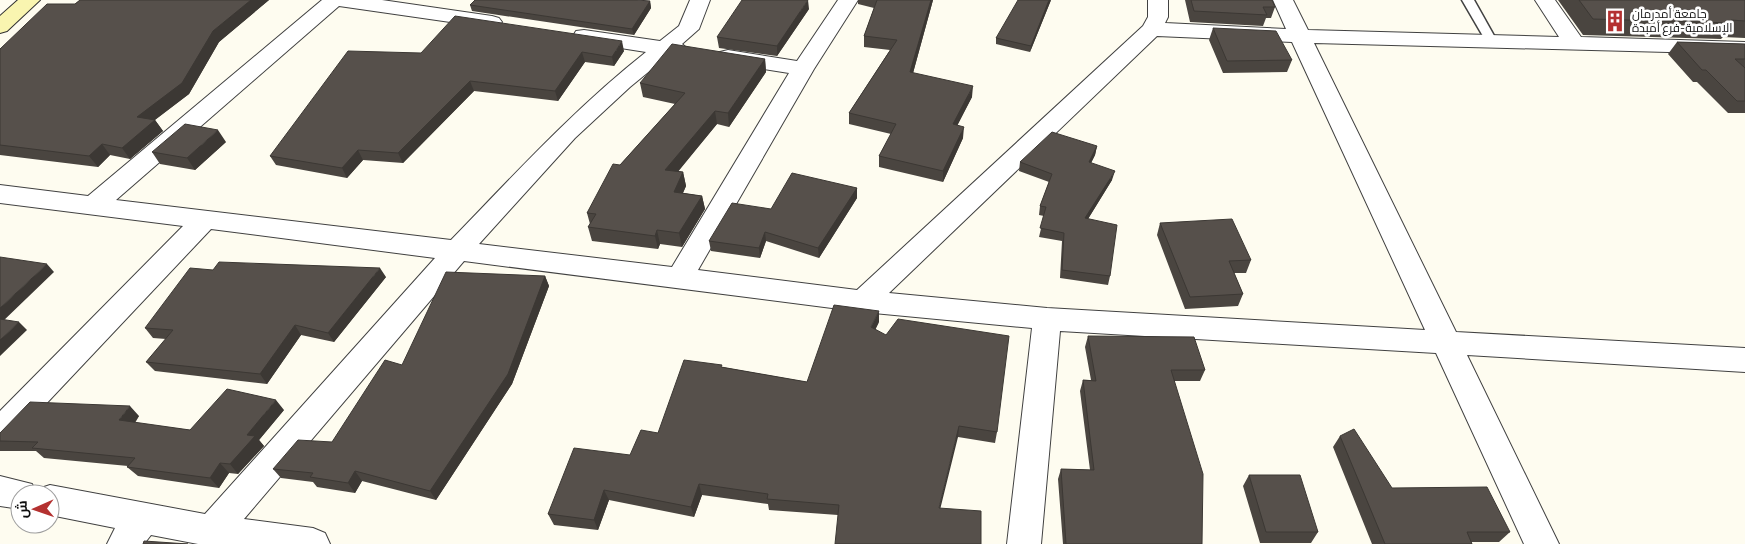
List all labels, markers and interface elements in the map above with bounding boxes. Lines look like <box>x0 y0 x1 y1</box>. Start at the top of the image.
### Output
place label: جامعة أمدرمان الإسلامية-فرع أمبدة <box>1632 6 1732 36</box>
building icon: جامعة أمدرمان الإسلامية-فرع أمبدة <box>1602 8 1628 34</box>
north arrow <box>10 484 60 534</box>
text: ش <box>14 500 31 519</box>

